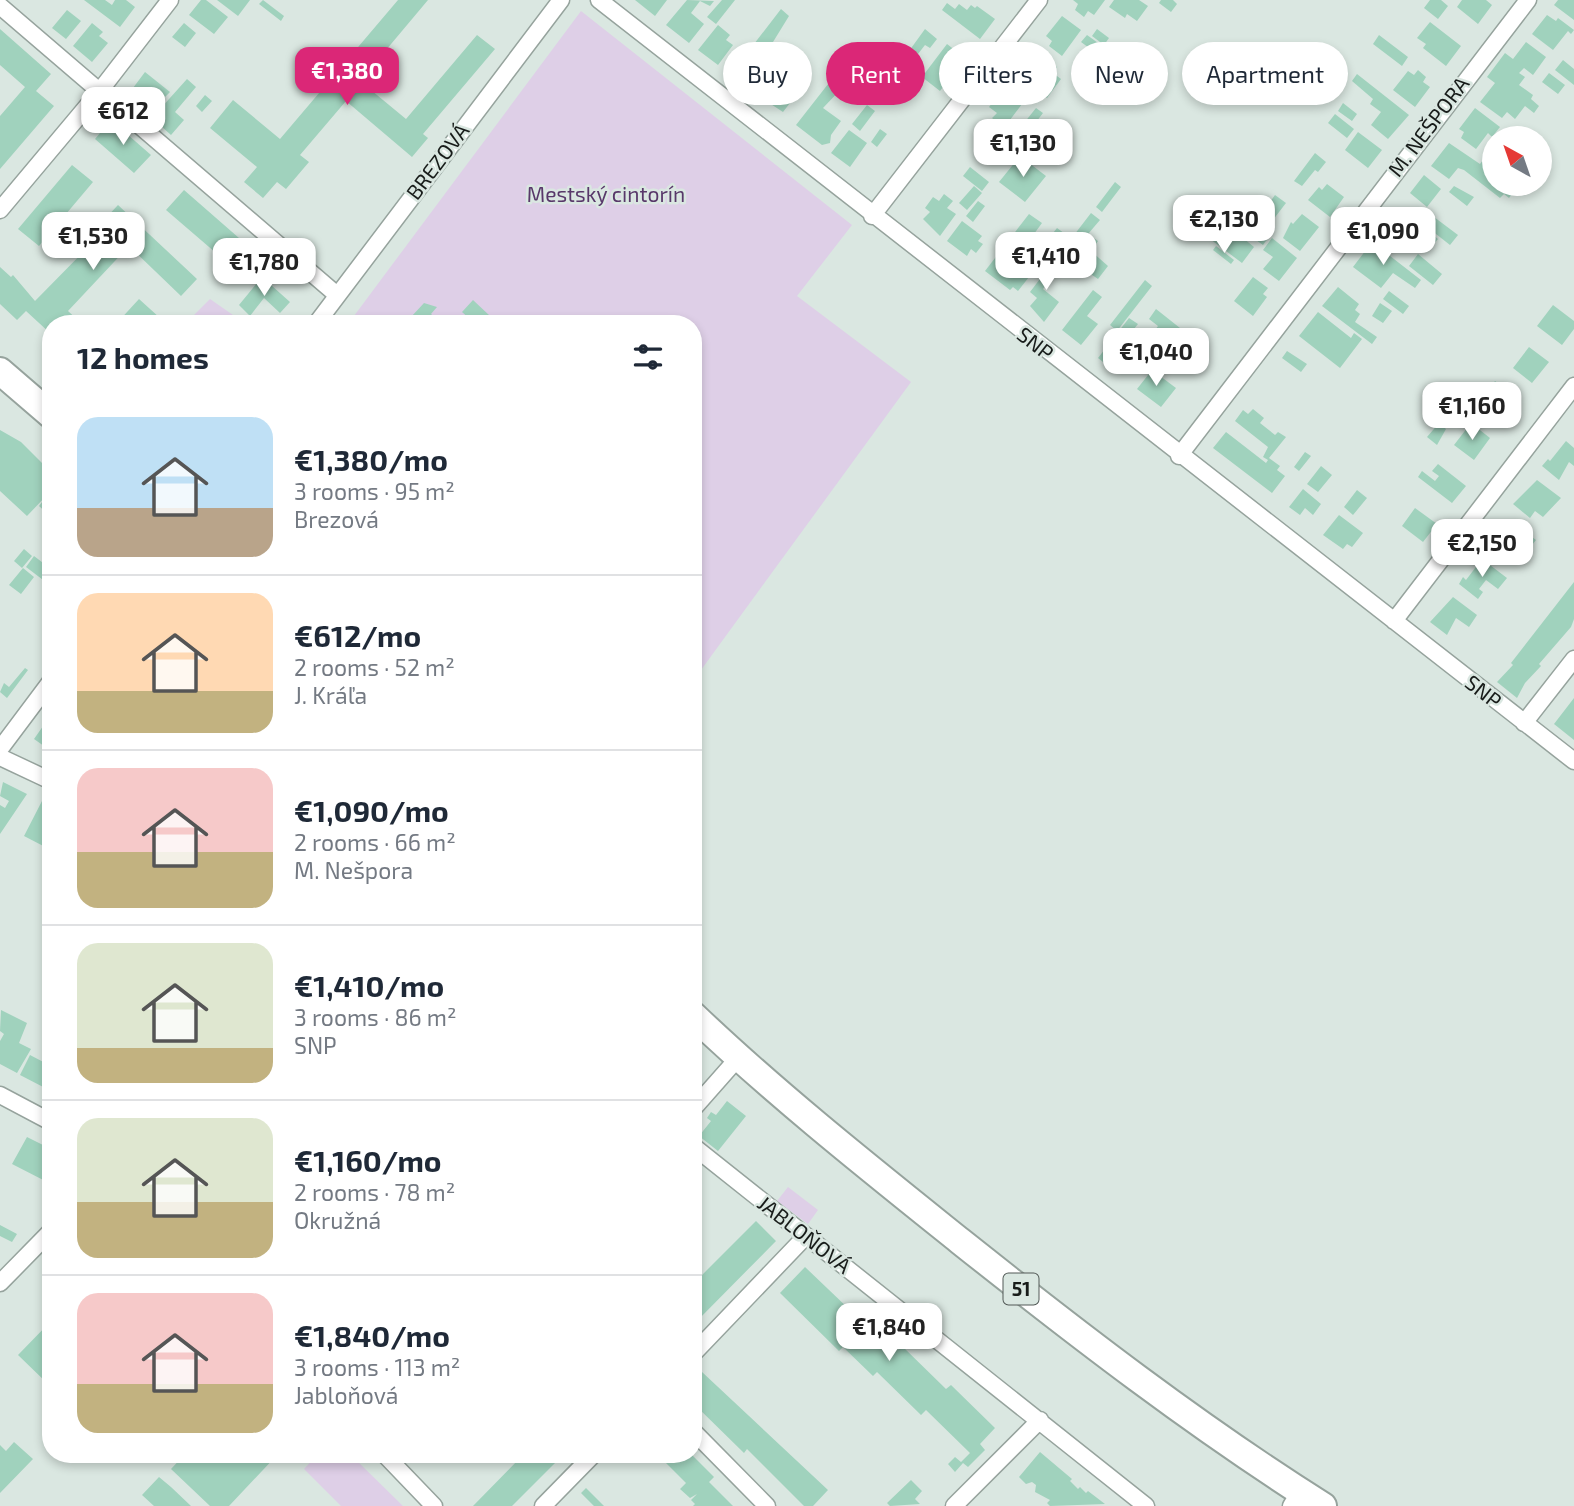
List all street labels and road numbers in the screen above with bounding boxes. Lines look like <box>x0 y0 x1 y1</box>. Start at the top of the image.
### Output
street label: M. NEŠPORA <box>1382 71 1474 181</box>
street label: BREZOVÁ <box>400 118 473 204</box>
street label: SNP <box>1013 321 1059 365</box>
street label: SNP <box>1461 669 1507 713</box>
street label: JABLOŇOVÁ <box>753 1190 857 1278</box>
road number: 51 <box>1004 1274 1038 1304</box>

